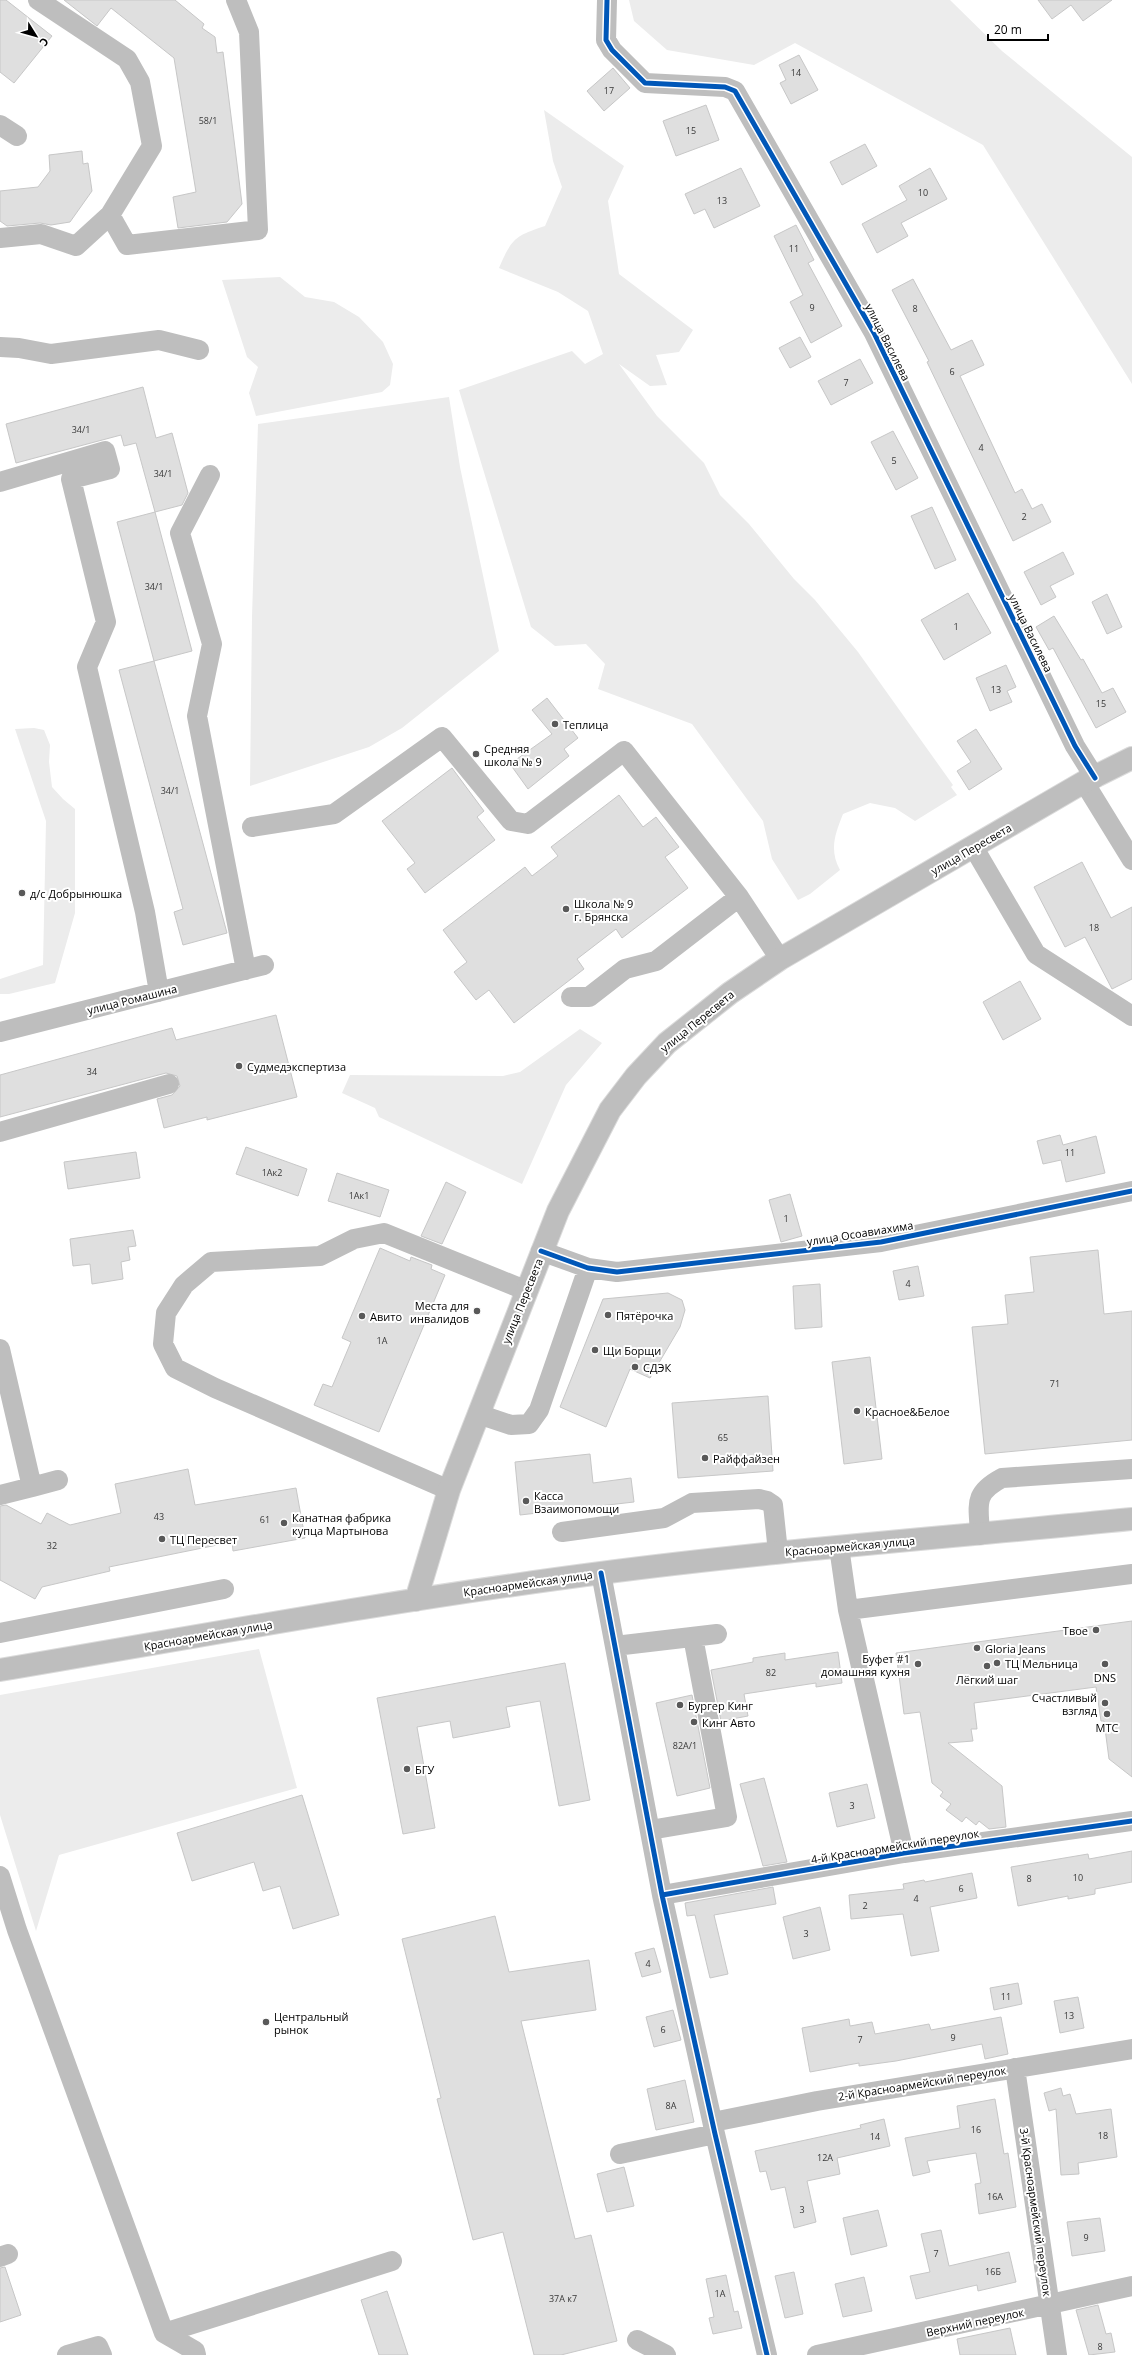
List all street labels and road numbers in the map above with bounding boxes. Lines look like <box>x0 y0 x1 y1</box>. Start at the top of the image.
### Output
street label: улица Василева <box>862 301 914 383</box>
street label: улица Василева <box>1006 591 1056 675</box>
street label: улица Пересвета <box>928 820 1014 878</box>
street label: улица Ромашина <box>86 981 178 1017</box>
street label: улица Пересвета <box>657 987 737 1055</box>
street label: улица Осоавиахима <box>806 1217 914 1249</box>
street label: улица Пересвета <box>498 1256 546 1346</box>
street label: Красноармейская улица <box>784 1533 916 1559</box>
street label: Красноармейская улица <box>462 1567 594 1599</box>
street label: Красноармейская улица <box>143 1616 273 1654</box>
street label: 4-й Красноармейский переулок <box>810 1825 980 1867</box>
street label: 2-й Красноармейский переулок <box>837 2062 1007 2104</box>
street label: 3-й Красноармейский переулок <box>1017 2127 1055 2298</box>
street label: Верхний переулок <box>925 2304 1026 2340</box>

